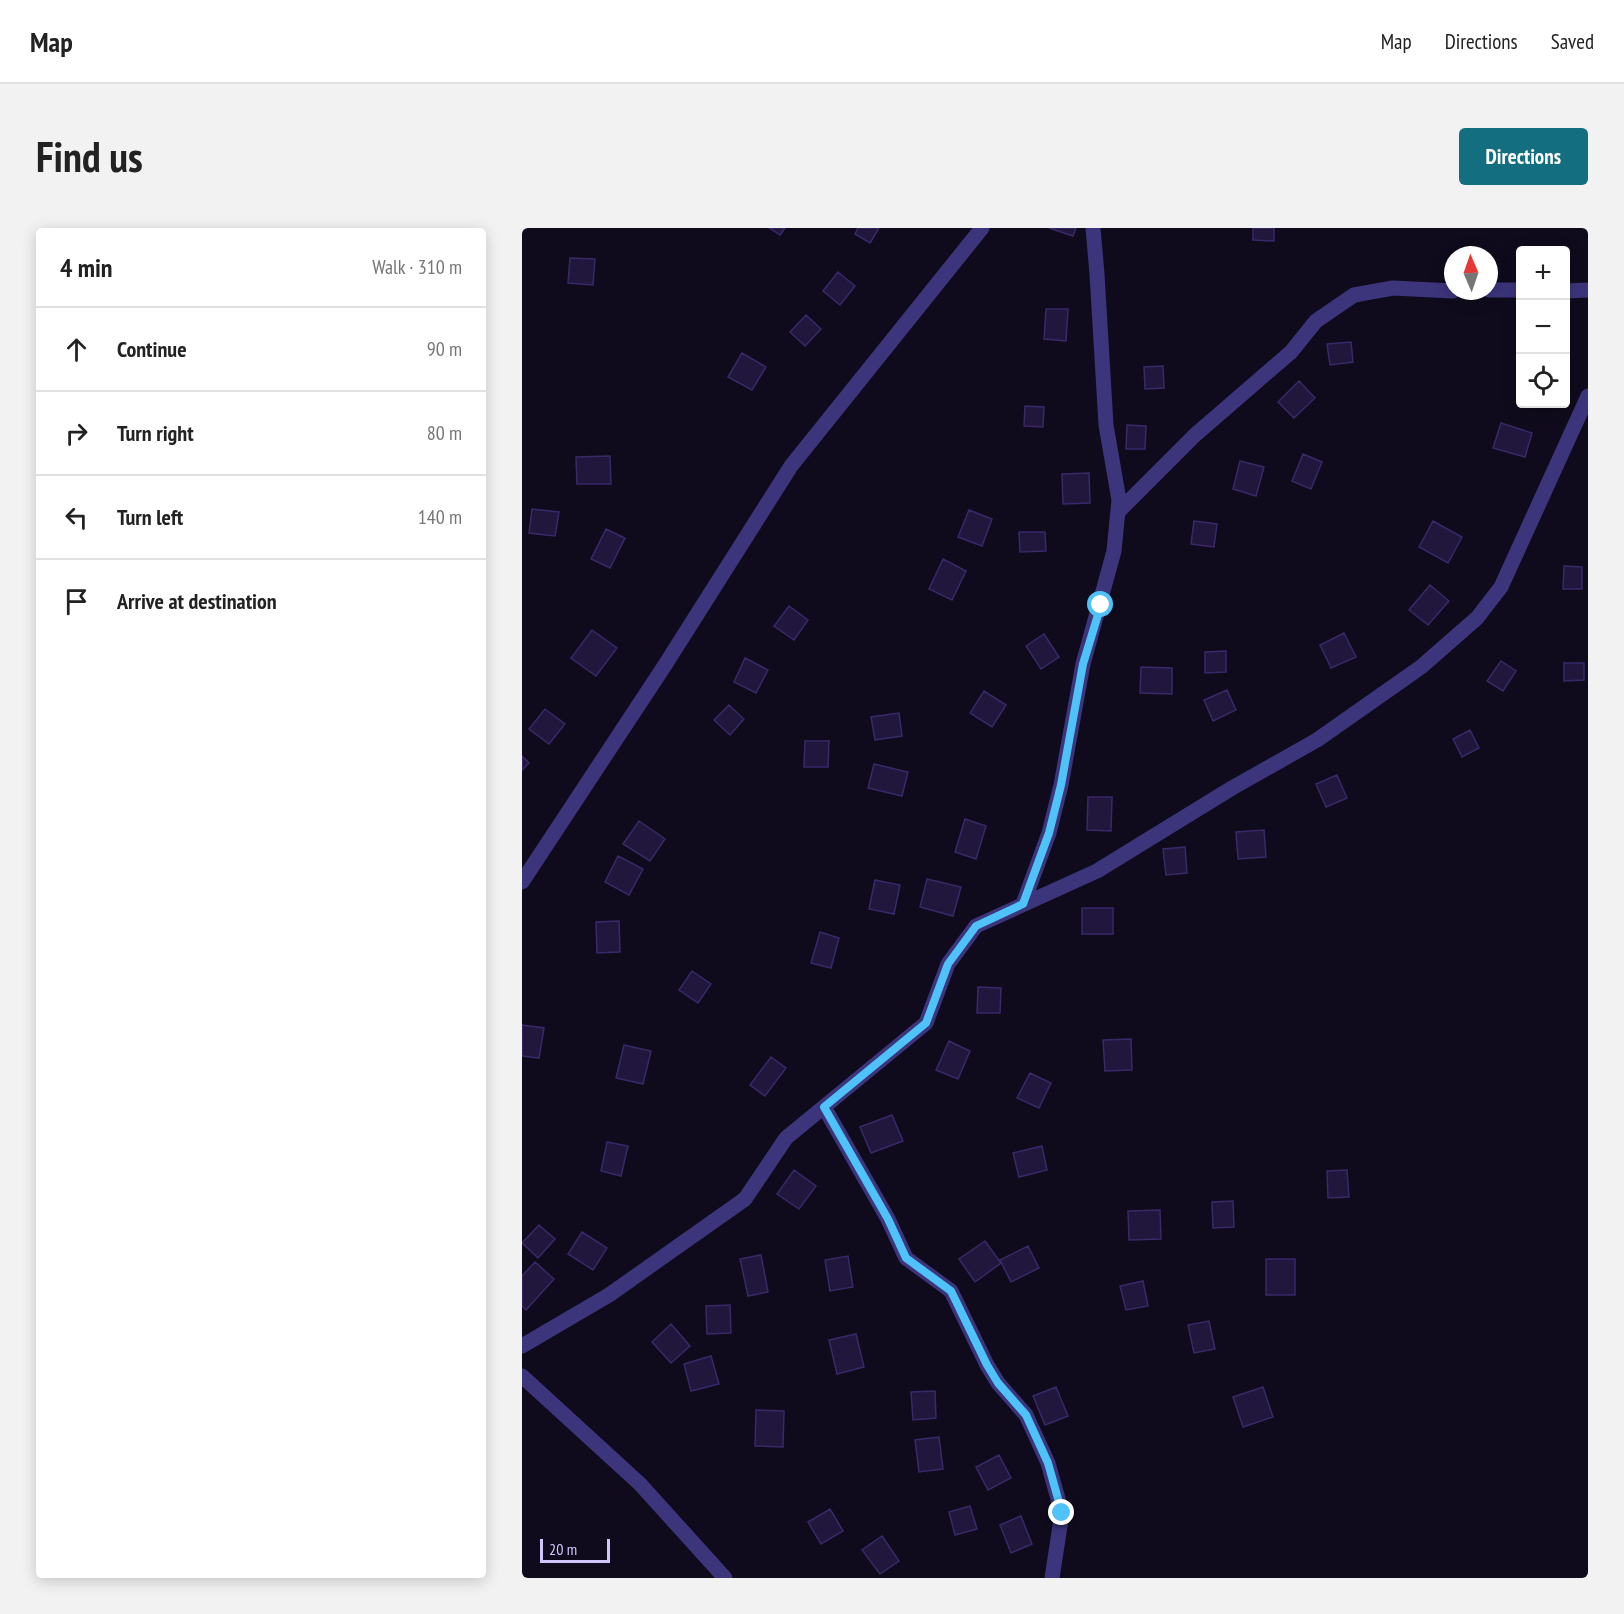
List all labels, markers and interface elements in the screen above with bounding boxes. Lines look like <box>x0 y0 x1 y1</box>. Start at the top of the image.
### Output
text: Map <box>30 23 73 60</box>
text: Map <box>1381 28 1412 55</box>
text: Directions <box>1445 28 1518 55</box>
text: Saved <box>1551 28 1594 55</box>
button: Directions <box>1459 128 1588 185</box>
text: Find us <box>36 129 143 184</box>
north arrow <box>1444 246 1498 300</box>
map controls <box>1516 246 1570 408</box>
button: + <box>1516 246 1570 300</box>
text: 4 min <box>60 251 113 284</box>
text: Walk · 310 m <box>372 254 462 280</box>
button: − <box>1516 300 1570 354</box>
icon: ahead <box>60 333 93 366</box>
text: Continue <box>117 335 187 363</box>
text: 90 m <box>427 336 462 362</box>
button: locate <box>1516 354 1570 408</box>
icon: right <box>60 417 93 450</box>
text: Turn right <box>117 419 194 447</box>
text: 80 m <box>427 420 462 446</box>
icon: left <box>60 501 93 534</box>
text: Turn left <box>117 503 183 531</box>
text: 140 m <box>418 504 462 530</box>
icon: arrive <box>60 585 93 618</box>
text: Arrive at destination <box>117 587 277 615</box>
route start <box>1087 591 1113 617</box>
route end <box>1048 1499 1074 1525</box>
scale bar <box>540 1536 610 1564</box>
text: 20 m <box>549 1539 577 1559</box>

